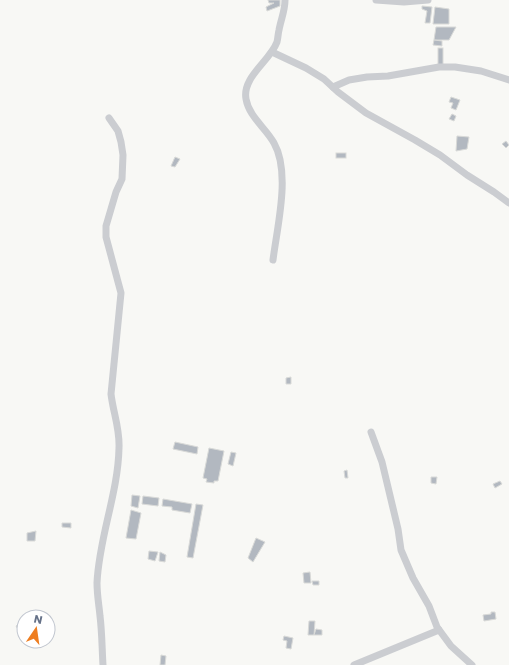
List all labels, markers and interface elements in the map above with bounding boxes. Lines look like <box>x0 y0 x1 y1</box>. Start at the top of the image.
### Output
north arrow <box>16 609 56 649</box>
text: N <box>32 611 44 628</box>

